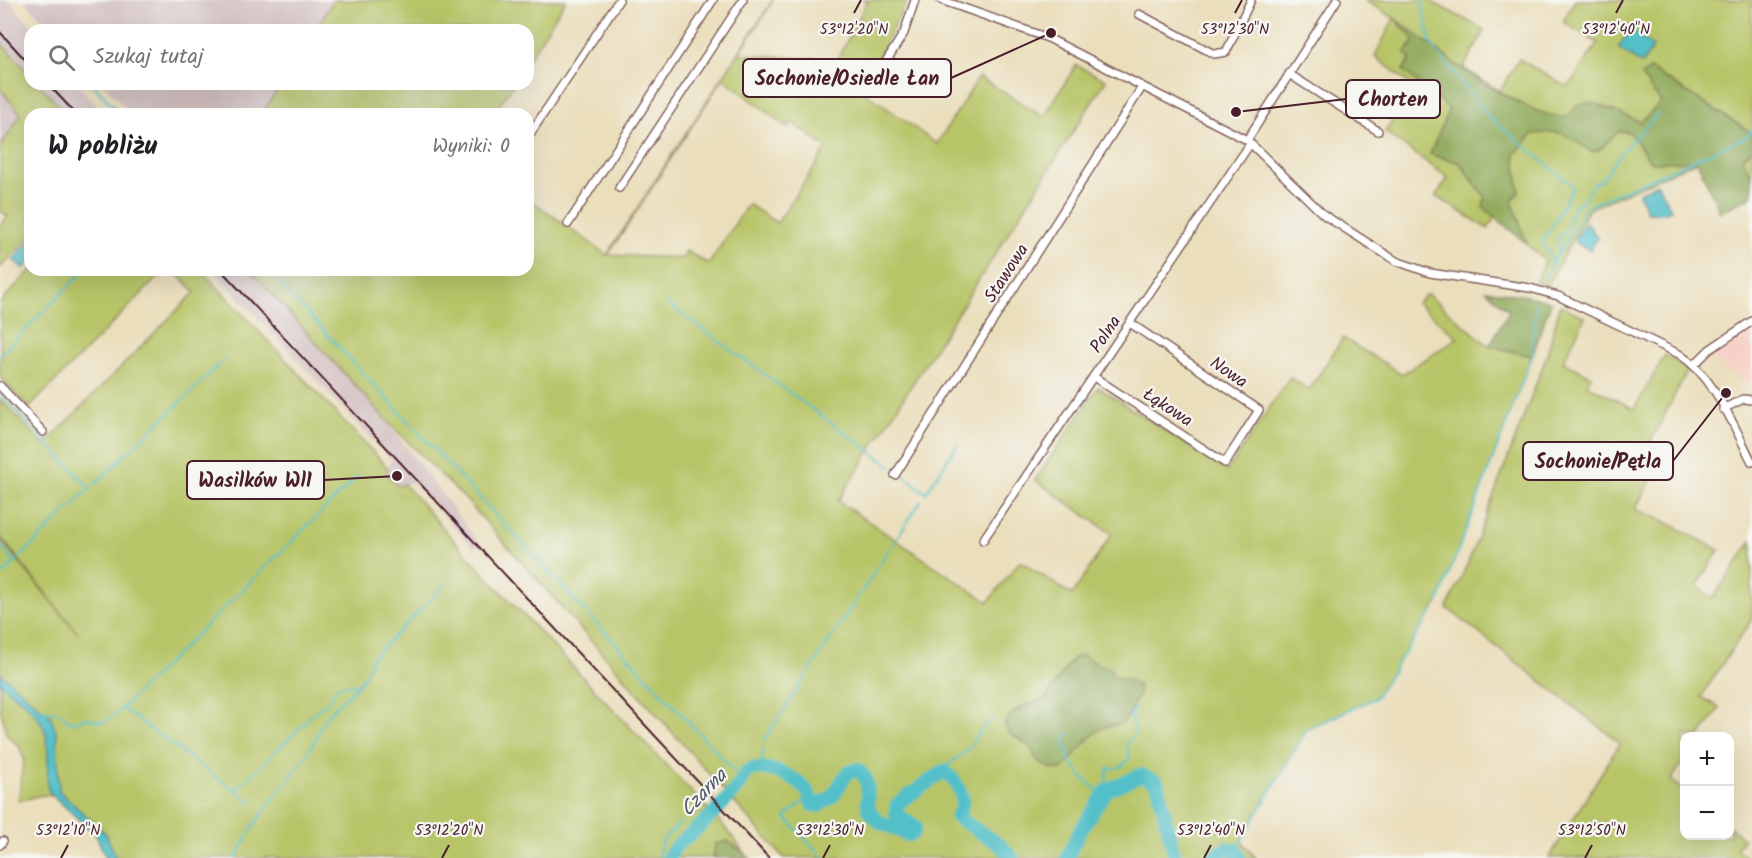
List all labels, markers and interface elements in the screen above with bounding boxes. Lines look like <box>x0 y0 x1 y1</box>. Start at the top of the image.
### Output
text: 53°12'20"N <box>820 18 888 42</box>
text: 53°12'30"N <box>1201 18 1269 42</box>
text: 53°12'40"N <box>1582 18 1650 42</box>
search box <box>24 24 534 90</box>
text: Szukaj tutaj <box>93 40 204 75</box>
icon: search <box>45 41 78 74</box>
callout: Sochonie/Osiedle Łan <box>743 59 951 97</box>
text: Sochonie/Osiedle Łan <box>755 64 939 96</box>
callout: Chorten <box>1346 80 1440 118</box>
text: Chorten <box>1358 85 1428 117</box>
text: W pobliżu <box>48 126 157 168</box>
text: Wyniki: 0 <box>432 131 510 163</box>
street label: Stawowa <box>977 238 1037 309</box>
street label: Polna <box>1083 310 1130 360</box>
street label: Nowa <box>1203 350 1253 397</box>
street label: Łąkowa <box>1136 381 1198 435</box>
callout: Sochonie/Pętla <box>1523 442 1673 480</box>
text: Sochonie/Pętla <box>1535 447 1661 479</box>
callout: Wasilków Wl1 <box>187 461 324 499</box>
text: Wasilków Wl1 <box>198 466 312 498</box>
map controls <box>1680 732 1734 840</box>
button: + <box>1680 732 1734 786</box>
water label: Czarna <box>673 761 737 825</box>
button: − <box>1680 786 1734 840</box>
text: 53°12'10"N <box>36 819 100 843</box>
text: 53°12'20"N <box>415 819 483 843</box>
text: 53°12'30"N <box>796 819 864 843</box>
text: 53°12'40"N <box>1177 819 1245 843</box>
text: 53°12'50"N <box>1558 819 1626 843</box>

